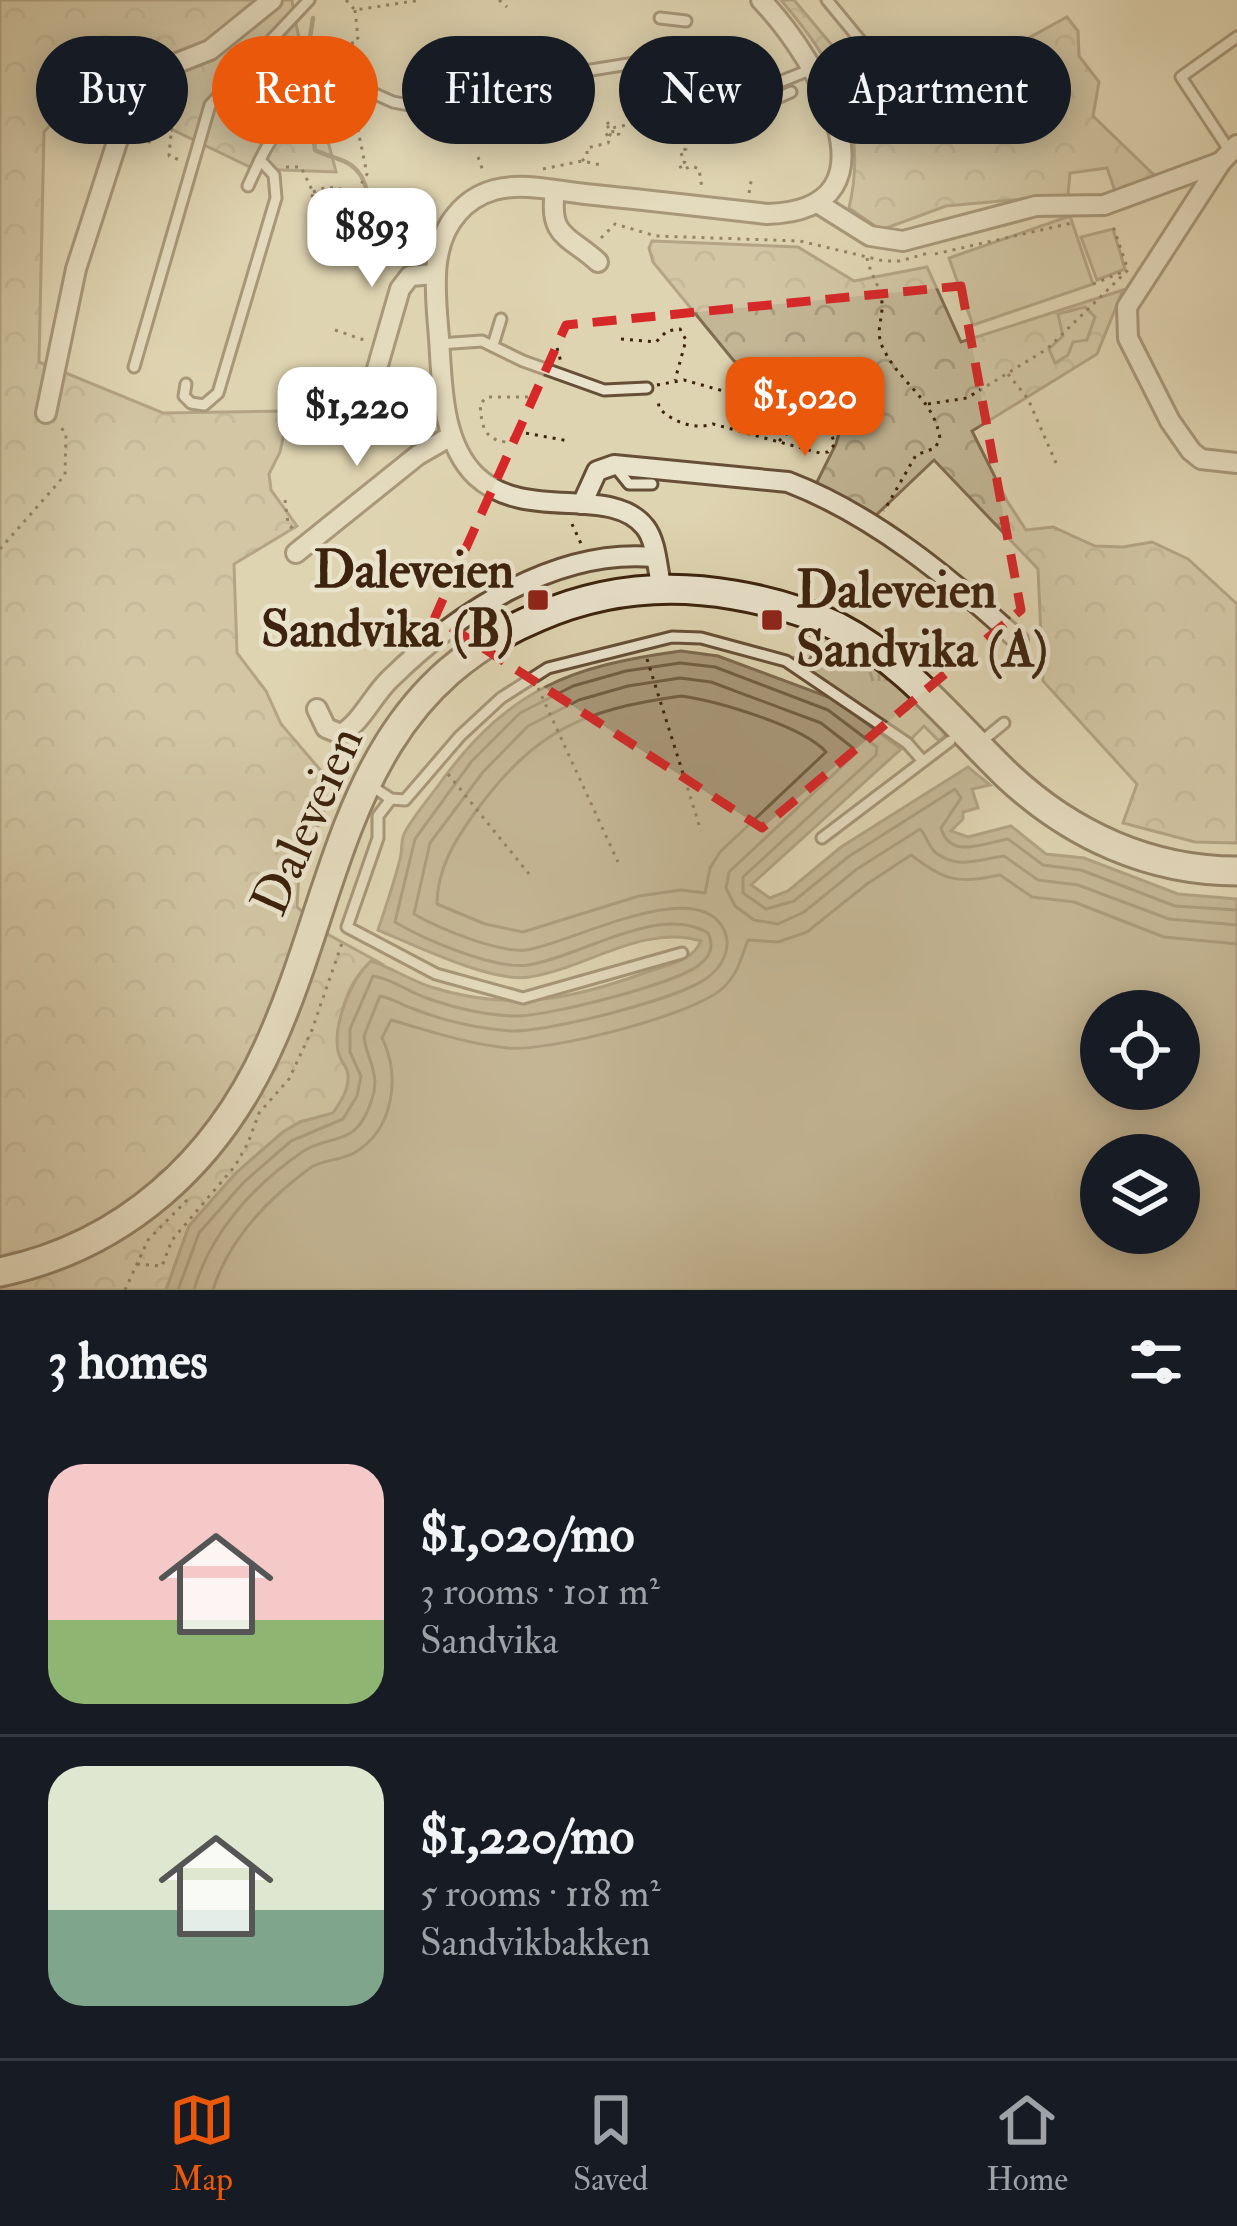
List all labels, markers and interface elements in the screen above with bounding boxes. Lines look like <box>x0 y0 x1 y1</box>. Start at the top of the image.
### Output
chip: Buy <box>36 36 188 144</box>
chip: Rent <box>212 36 378 144</box>
chip: Filters <box>402 36 595 144</box>
chip: New <box>619 36 783 144</box>
chip: Apartment <box>807 36 1071 144</box>
pin: $893 <box>301 188 443 290</box>
text: $893 <box>334 202 410 251</box>
pin: $1,020 <box>707 357 903 459</box>
pin: $1,220 <box>259 367 455 469</box>
text: $1,020 <box>752 371 858 420</box>
text: $1,220 <box>305 381 409 430</box>
place label: Daleveien Sandvika (B) <box>261 539 515 662</box>
place label: Daleveien Sandvika (A) <box>796 559 1048 682</box>
marker: Daleveien Sandvika (B) <box>525 587 551 613</box>
marker: Daleveien Sandvika (A) <box>759 607 785 633</box>
street label: Daleveien <box>238 716 378 926</box>
map controls <box>1080 990 1200 1254</box>
button: locate <box>1080 990 1200 1110</box>
button: layers <box>1080 1134 1200 1254</box>
icon: filters <box>1123 1329 1189 1395</box>
text: 3 homes <box>48 1330 208 1394</box>
text: $1,020/mo <box>420 1503 635 1567</box>
icon: home <box>144 1512 288 1656</box>
text: 3 rooms · 101 m² <box>420 1567 660 1616</box>
text: Sandvika <box>420 1616 558 1665</box>
text: $1,220/mo <box>420 1805 634 1869</box>
icon: home <box>144 1814 288 1958</box>
text: 5 rooms · 118 m² <box>420 1869 661 1918</box>
text: Sandvikbakken <box>420 1918 651 1967</box>
tab: Map <box>169 2087 235 2200</box>
tab: Saved <box>573 2087 648 2200</box>
tab: Home <box>986 2087 1068 2200</box>

